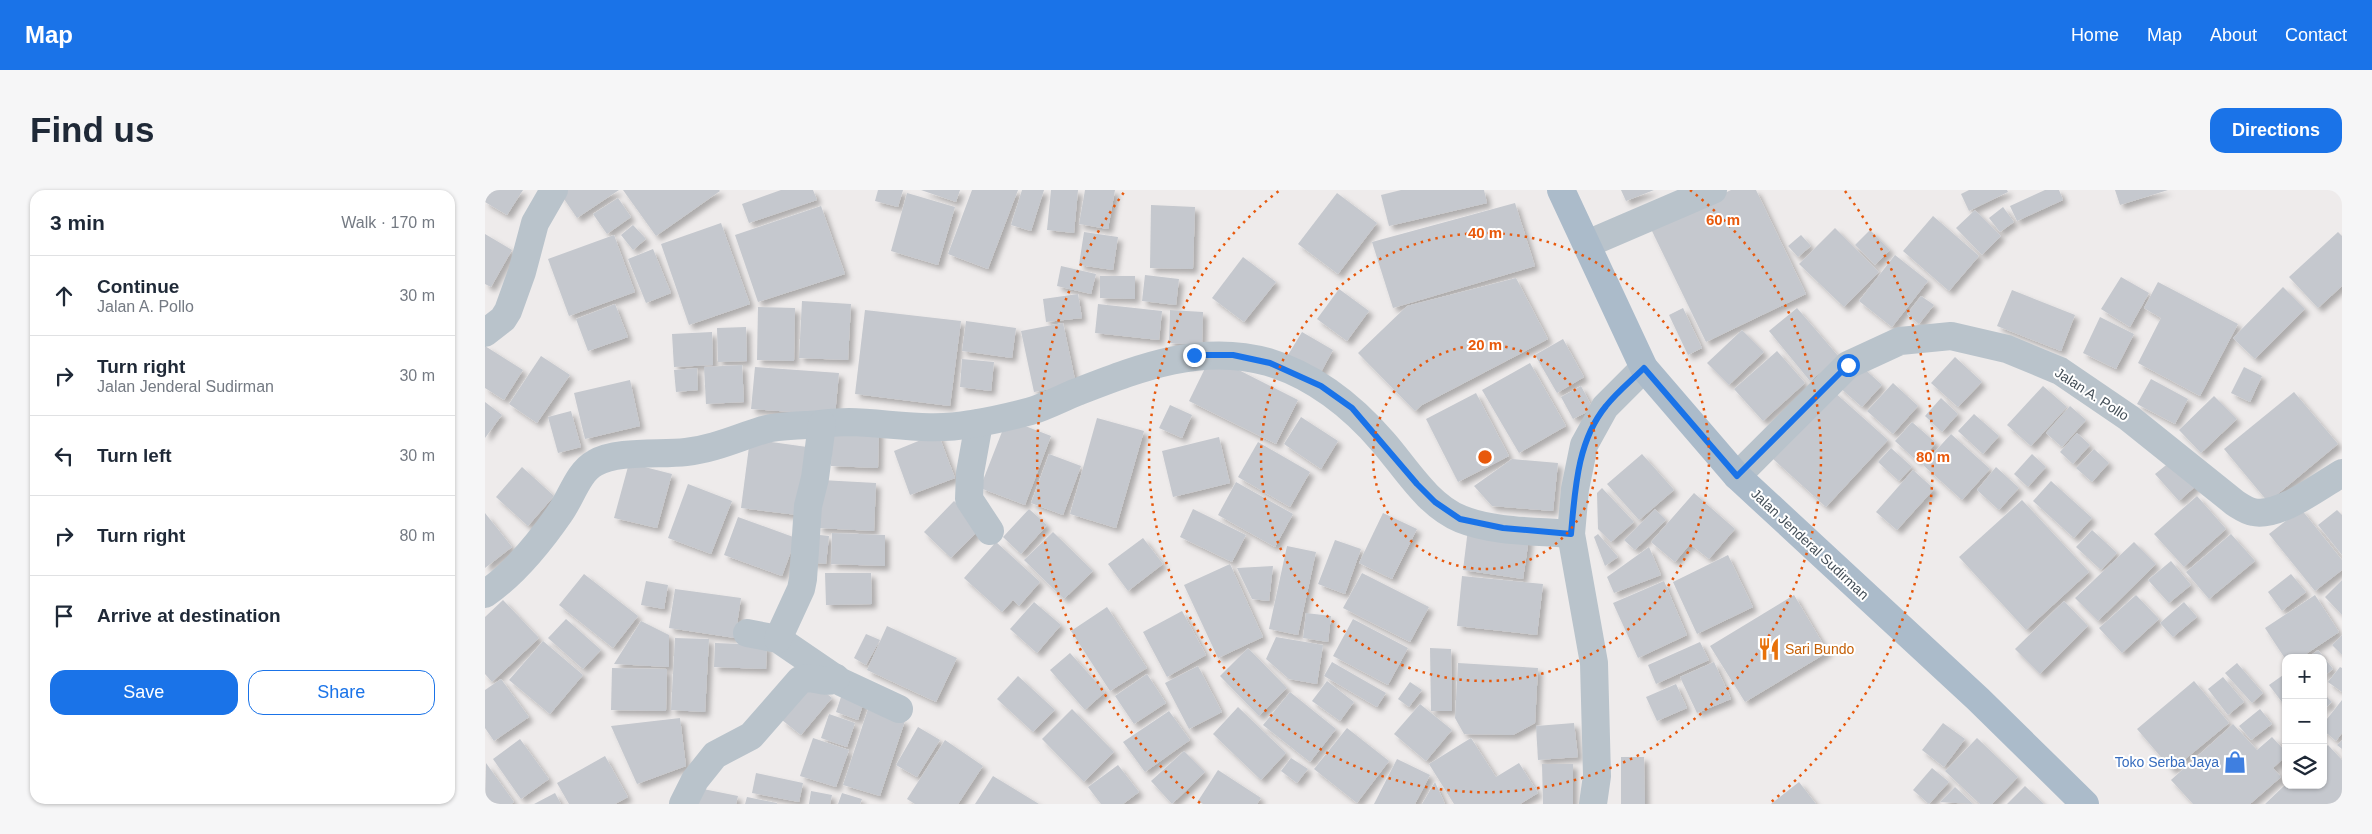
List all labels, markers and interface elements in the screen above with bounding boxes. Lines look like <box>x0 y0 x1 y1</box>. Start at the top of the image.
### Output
text: Map <box>25 21 73 48</box>
text: Home <box>2071 25 2119 45</box>
text: Map <box>2147 25 2182 45</box>
text: About <box>2210 25 2257 45</box>
text: Contact <box>2285 25 2347 45</box>
button: Directions <box>2210 108 2342 153</box>
text: Find us <box>30 110 154 149</box>
text: 3 min <box>50 211 105 234</box>
text: 60 m <box>1706 211 1740 228</box>
text: Walk · 170 m <box>341 214 435 231</box>
text: 40 m <box>1468 224 1502 241</box>
text: Continue <box>97 276 179 297</box>
icon: ahead <box>50 282 78 310</box>
text: 30 m <box>399 287 435 304</box>
text: Jalan A. Pollo <box>97 298 194 315</box>
text: 20 m <box>1468 336 1502 353</box>
route end <box>1183 344 1206 367</box>
route start <box>1837 354 1860 377</box>
text: Turn right <box>97 356 185 377</box>
icon: right <box>50 362 78 390</box>
street label: Jalan A. Pollo <box>2052 364 2132 424</box>
text: 30 m <box>399 367 435 384</box>
text: Jalan Jenderal Sudirman <box>97 378 274 395</box>
icon: left <box>50 442 78 470</box>
text: Turn left <box>97 445 172 466</box>
text: 30 m <box>399 447 435 464</box>
centre of rings <box>1476 448 1494 466</box>
text: 80 m <box>1916 448 1950 465</box>
street label: Jalan Jenderal Sudirman <box>1748 485 1872 603</box>
icon: right <box>50 522 78 550</box>
text: Turn right <box>97 525 185 546</box>
text: 80 m <box>399 527 435 544</box>
icon: arrive <box>50 602 78 630</box>
text: Arrive at destination <box>97 605 281 626</box>
restaurant icon: Sari Bundo <box>1756 636 1782 662</box>
place label: Sari Bundo <box>1785 641 1854 657</box>
map controls <box>2282 654 2327 789</box>
button: + <box>2282 654 2327 699</box>
button: Save <box>50 670 238 715</box>
button: Share <box>248 670 435 715</box>
button: − <box>2282 699 2327 744</box>
button: layers <box>2282 744 2327 789</box>
shop icon: Toko Serba Jaya <box>2222 749 2248 775</box>
place label: Toko Serba Jaya <box>2115 754 2219 770</box>

